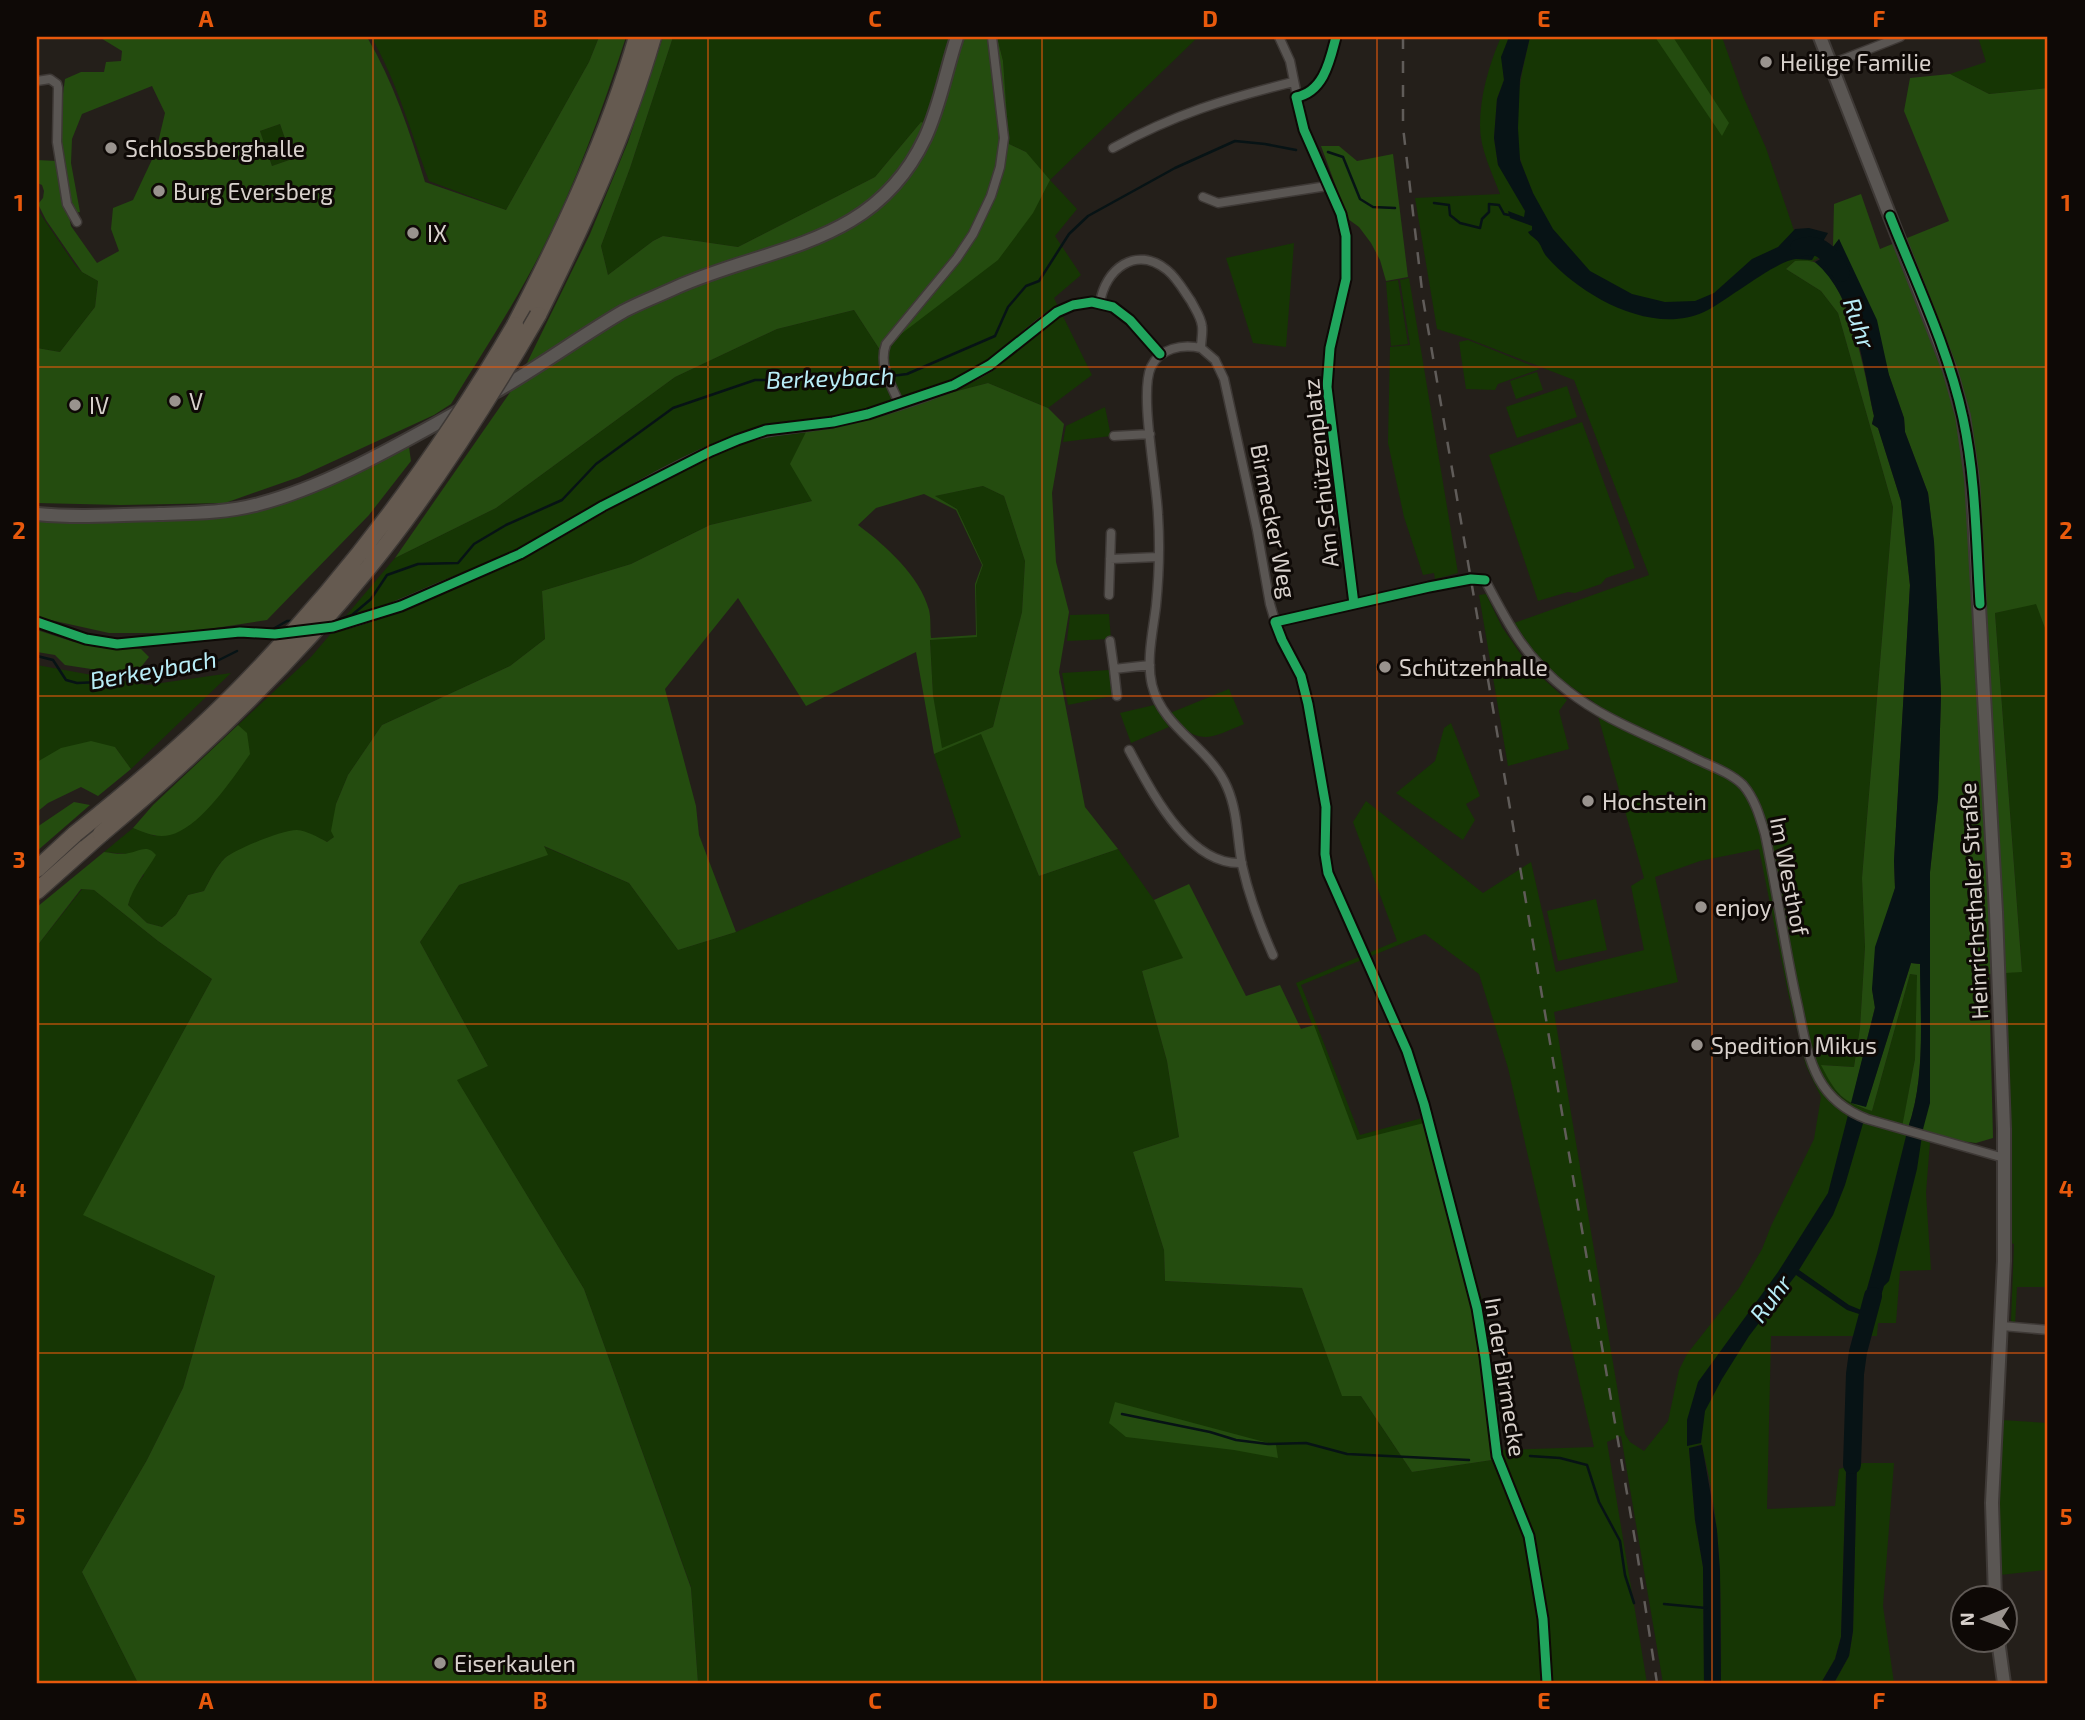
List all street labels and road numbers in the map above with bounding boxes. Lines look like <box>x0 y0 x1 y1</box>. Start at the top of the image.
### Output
street label: Am Schützenplatz <box>1296 377 1344 569</box>
street label: Birmecker Weg <box>1245 441 1303 601</box>
street label: Heinrichsthaler Straße <box>1953 782 1993 1020</box>
street label: Im Westhof <box>1765 814 1815 939</box>
street label: In der Birmecke <box>1480 1296 1532 1458</box>

